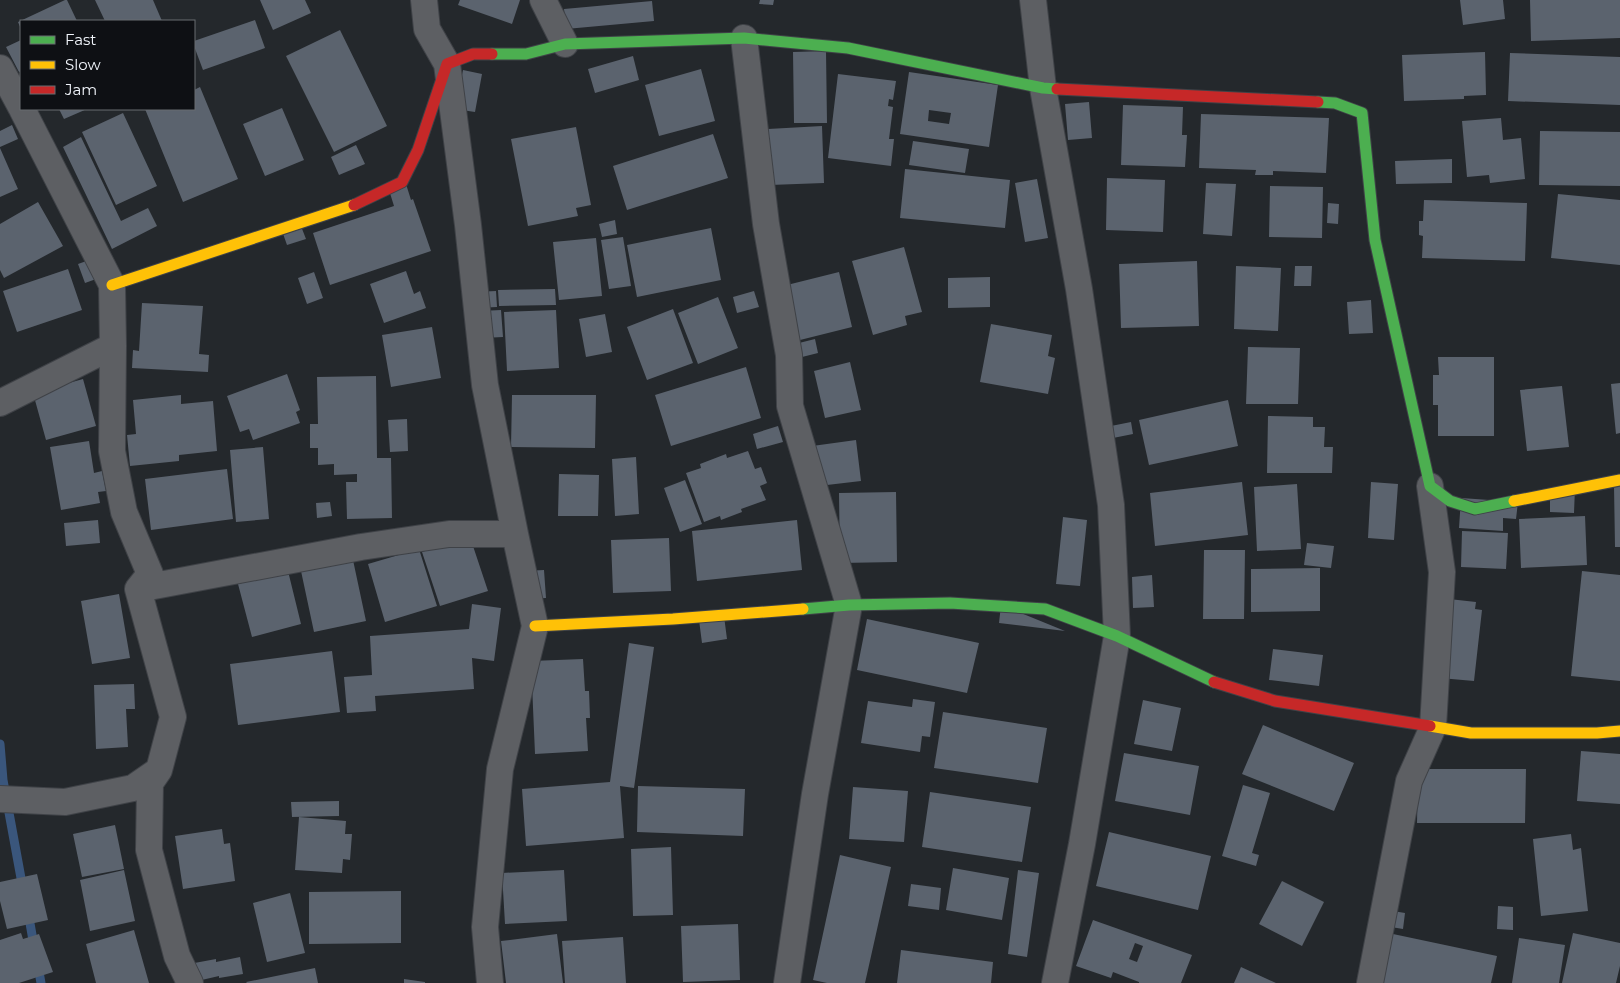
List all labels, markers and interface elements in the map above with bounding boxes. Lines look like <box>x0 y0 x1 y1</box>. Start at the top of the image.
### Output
legend <box>20 20 195 110</box>
text: Fast <box>65 30 96 49</box>
text: Slow <box>65 55 101 74</box>
text: Jam <box>64 80 97 99</box>

